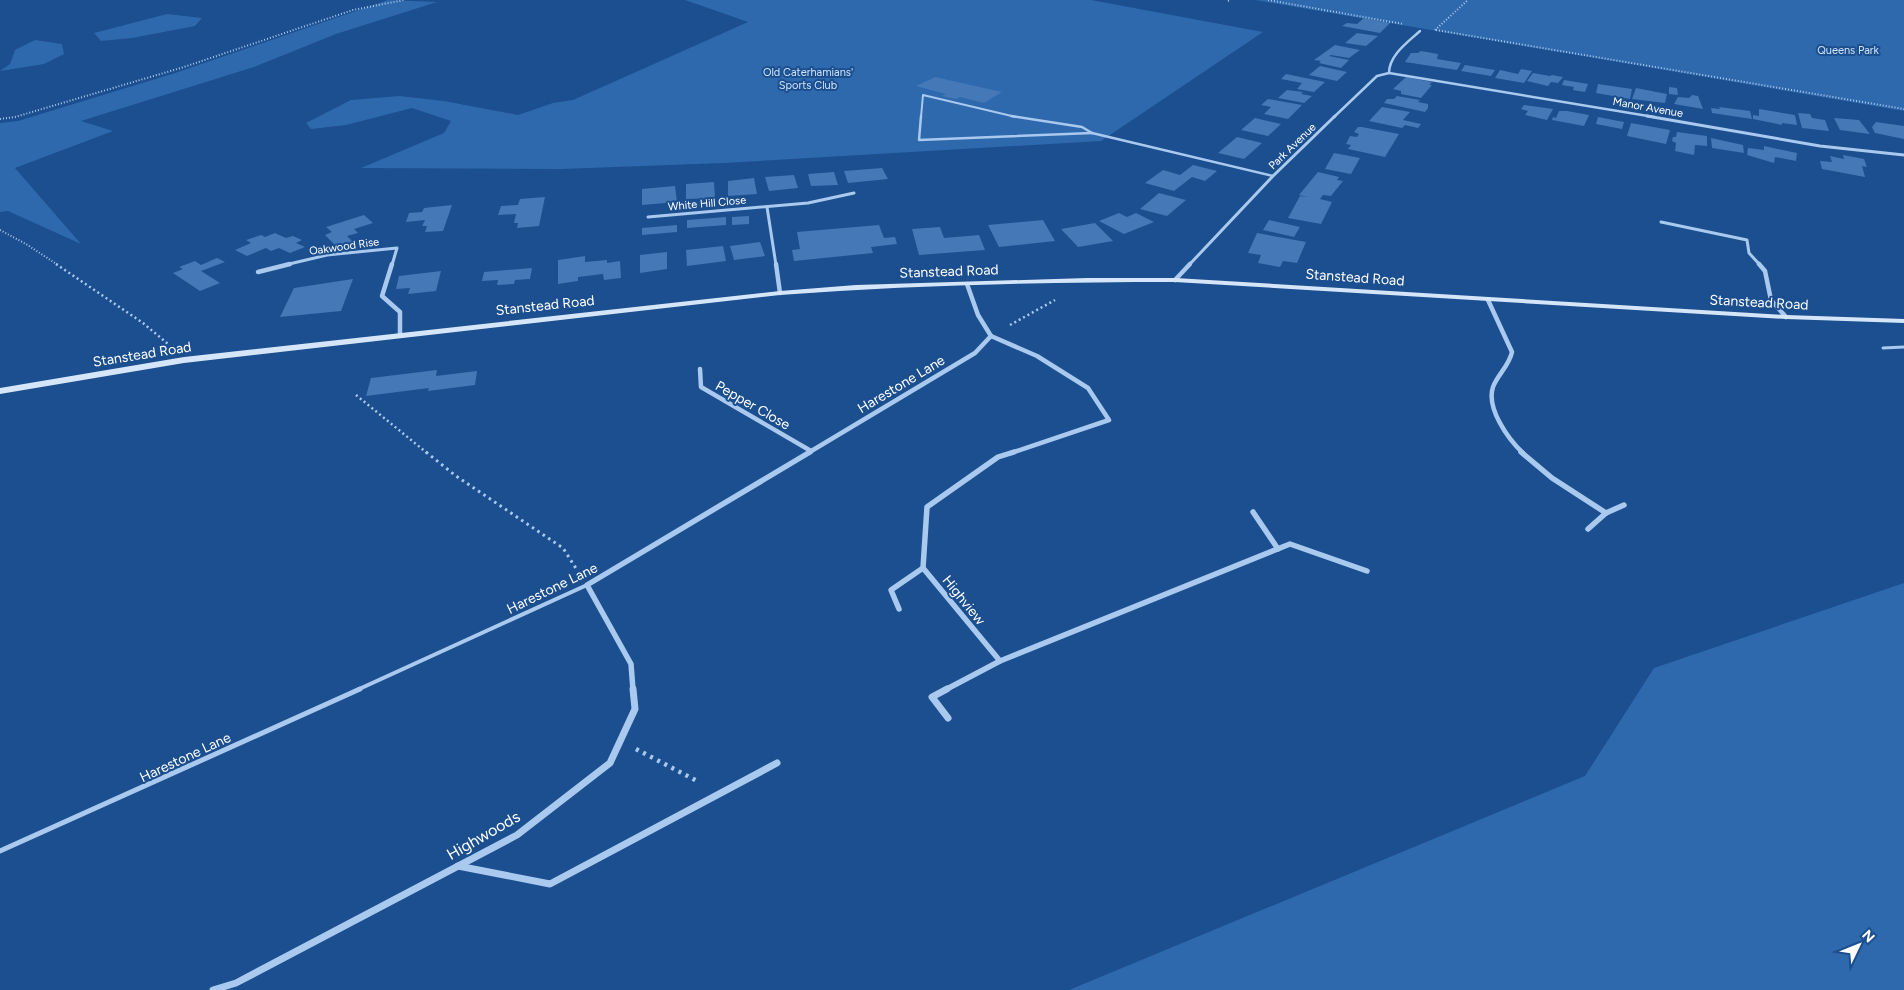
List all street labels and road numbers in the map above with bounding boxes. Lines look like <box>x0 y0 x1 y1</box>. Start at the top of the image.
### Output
street label: Manor Avenue <box>1612 95 1684 120</box>
street label: Park Avenue <box>1266 121 1319 172</box>
street label: White Hill Close <box>667 194 747 213</box>
street label: Oakwood Rise <box>308 235 380 258</box>
street label: Stanstead Road <box>899 261 999 282</box>
street label: Stanstead Road <box>1305 266 1405 289</box>
street label: Stanstead Road <box>1709 291 1809 314</box>
street label: Stanstead Road <box>495 292 595 319</box>
street label: Stanstead Road <box>92 338 192 371</box>
street label: Harestone Lane <box>855 352 948 417</box>
street label: Pepper Close <box>712 377 793 434</box>
street label: Harestone Lane <box>504 559 601 618</box>
street label: Highview <box>939 572 989 628</box>
street label: Harestone Lane <box>137 729 234 786</box>
street label: Highwoods <box>443 807 523 864</box>

